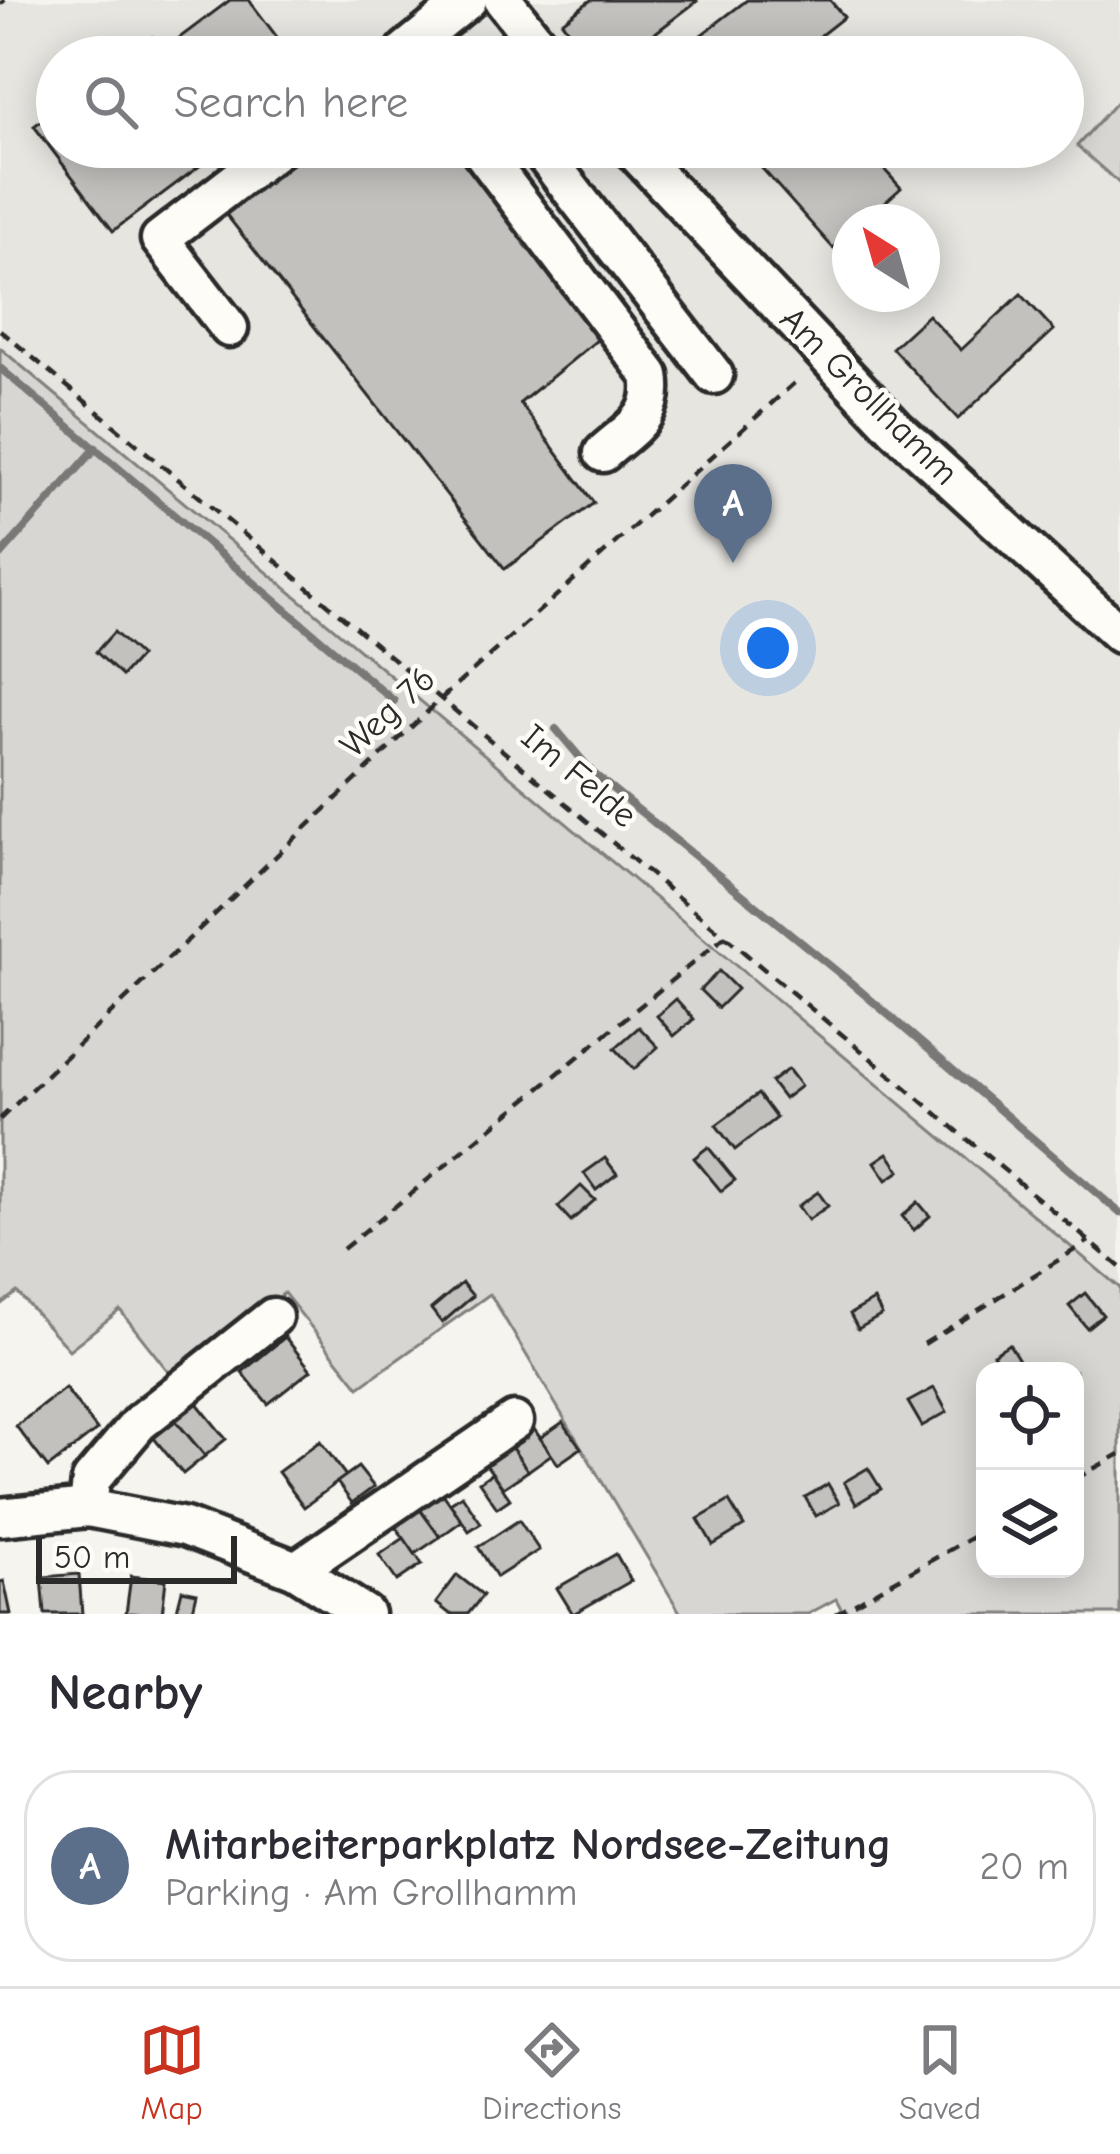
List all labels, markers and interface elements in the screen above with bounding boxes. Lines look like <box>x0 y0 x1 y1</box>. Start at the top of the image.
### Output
search box <box>36 36 1084 168</box>
icon: search <box>78 69 144 135</box>
text: Search here <box>174 76 408 128</box>
north arrow <box>832 204 940 312</box>
street label: Am Grollhamm <box>772 299 966 493</box>
pin: A <box>694 464 772 563</box>
your location <box>738 618 798 678</box>
street label: Weg 76 <box>332 658 444 766</box>
street label: Im Felde <box>513 716 645 836</box>
map controls <box>976 1362 1084 1578</box>
button: locate <box>976 1362 1084 1470</box>
button: layers <box>976 1470 1084 1578</box>
scale bar <box>36 1530 237 1583</box>
text: 50 m <box>54 1538 130 1576</box>
text: Nearby <box>48 1663 202 1722</box>
text: Mitarbeiterparkplatz Nordsee-Zeitung <box>165 1818 891 1870</box>
text: A <box>79 1844 101 1889</box>
text: 20 m <box>980 1844 1069 1889</box>
text: Parking · Am Grollhamm <box>165 1870 578 1915</box>
tab: Map <box>139 2017 205 2127</box>
tab: Directions <box>482 2017 622 2127</box>
tab: Saved <box>899 2017 981 2127</box>

